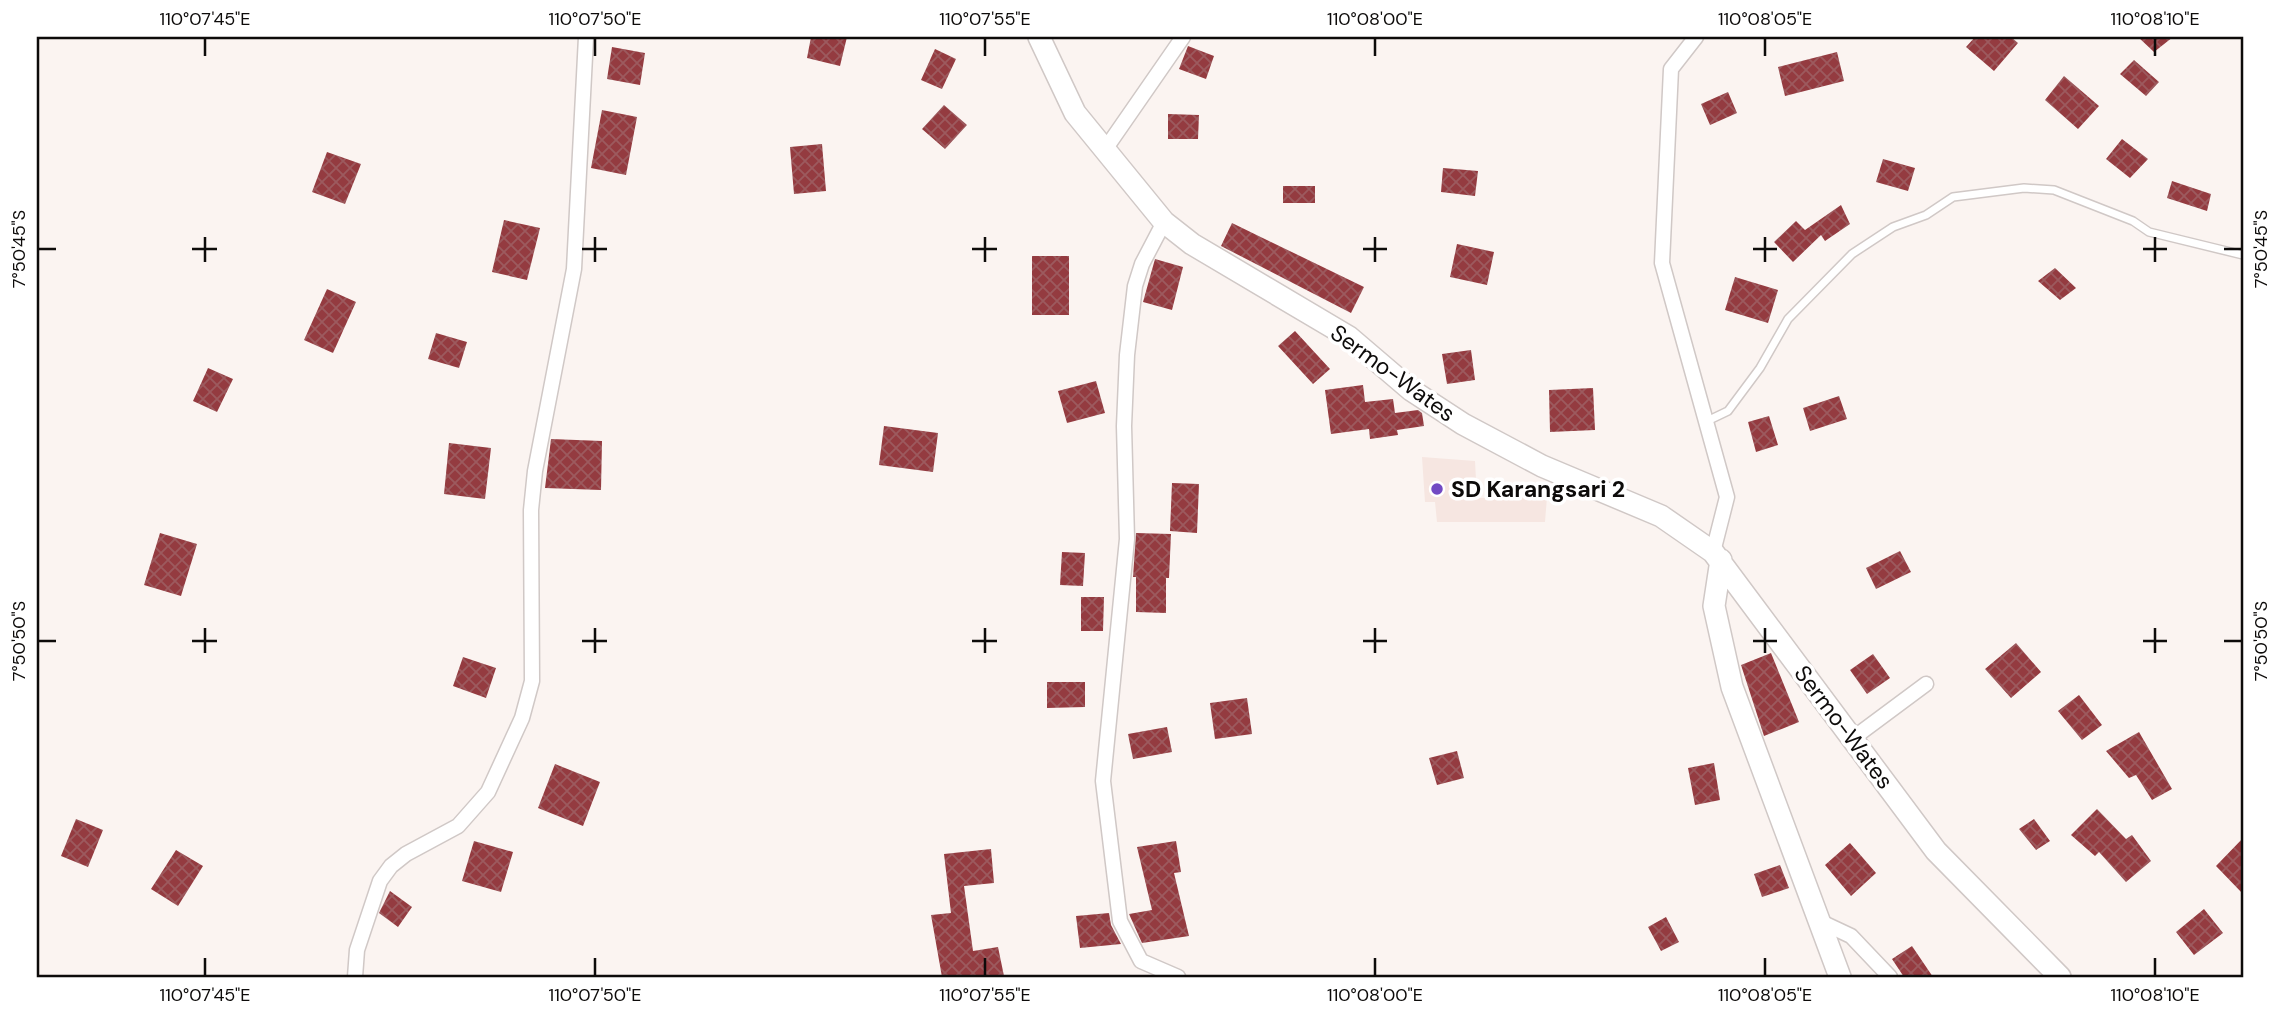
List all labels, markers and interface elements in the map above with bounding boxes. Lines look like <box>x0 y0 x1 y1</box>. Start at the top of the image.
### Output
text: 110°07'45"E <box>160 7 250 31</box>
text: 110°07'50"E <box>549 7 641 31</box>
text: 110°07'55"E <box>939 7 1031 31</box>
text: 110°08'00"E <box>1327 7 1423 31</box>
text: 110°08'05"E <box>1718 7 1812 31</box>
text: 110°08'10"E <box>2110 7 2200 31</box>
text: 7°50'45"S <box>7 210 31 288</box>
text: 7°50'45"S <box>2249 210 2273 288</box>
street label: Sermo-Wates <box>1325 318 1461 428</box>
place label: SD Karangsari 2 <box>1451 474 1625 504</box>
marker: SD Karangsari 2 <box>1429 481 1445 497</box>
text: 7°50'50"S <box>7 601 31 681</box>
text: 7°50'50"S <box>2249 601 2273 681</box>
street label: Sermo-Wates <box>1788 659 1900 795</box>
text: 110°07'45"E <box>160 983 250 1007</box>
text: 110°07'50"E <box>549 983 641 1007</box>
text: 110°07'55"E <box>939 983 1031 1007</box>
text: 110°08'00"E <box>1327 983 1423 1007</box>
text: 110°08'05"E <box>1718 983 1812 1007</box>
text: 110°08'10"E <box>2110 983 2200 1007</box>

